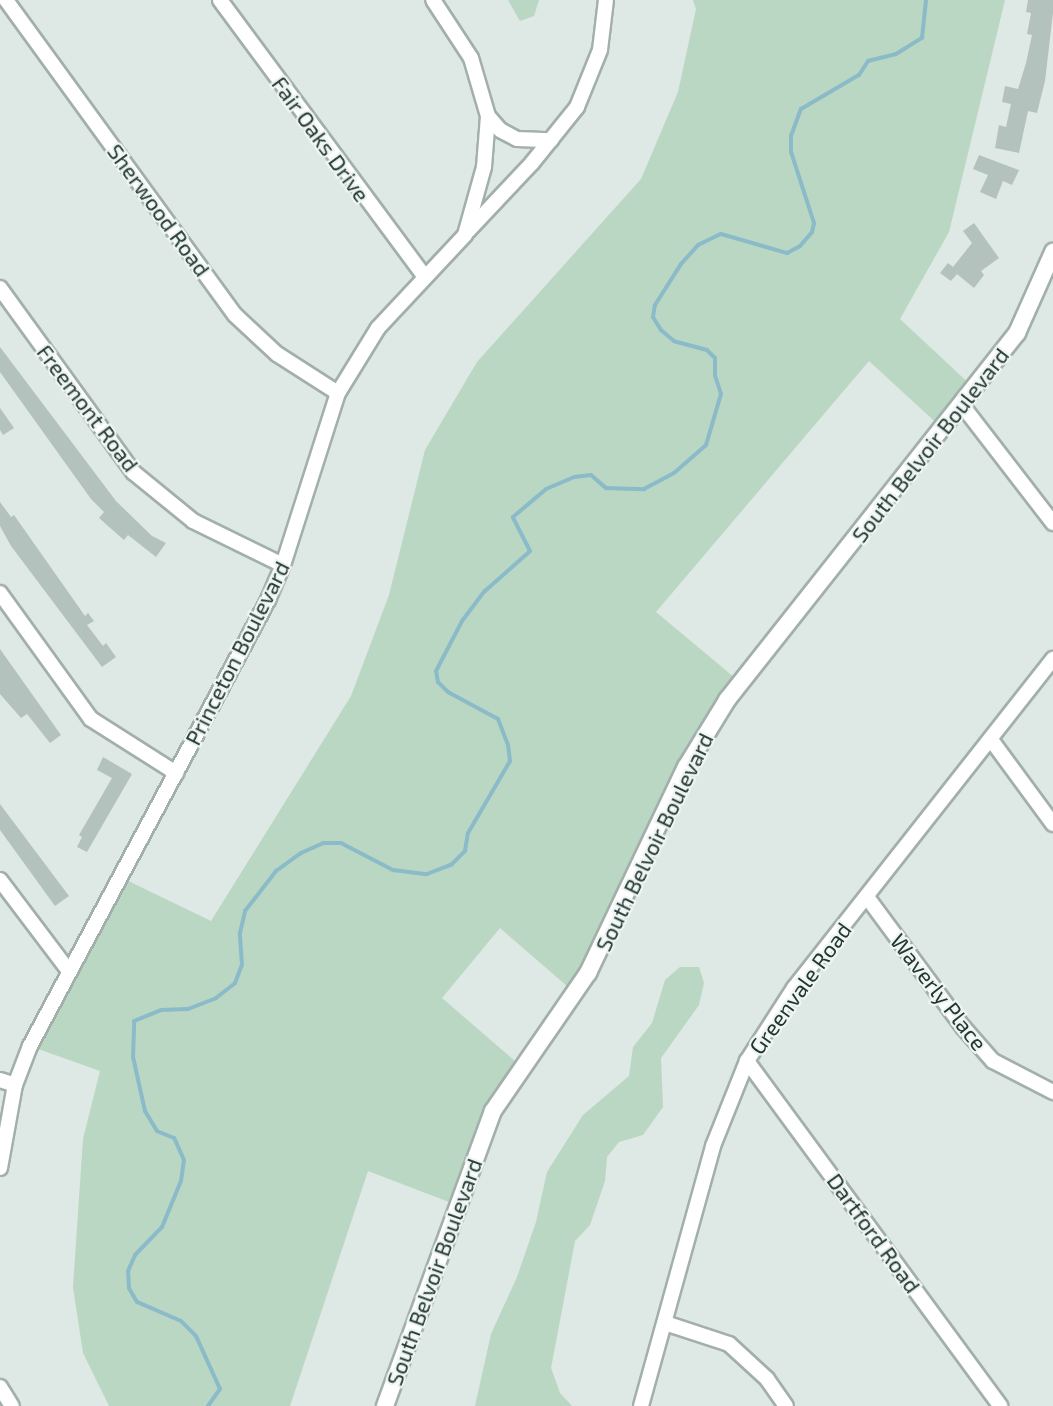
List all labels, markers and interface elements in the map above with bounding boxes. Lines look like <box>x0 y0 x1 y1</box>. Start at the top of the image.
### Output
street label: Fair Oaks Drive <box>267 71 375 207</box>
street label: Sherwood Road <box>102 139 216 281</box>
street label: Freemont Road <box>32 339 144 477</box>
street label: South Belvoir Boulevard <box>846 342 1014 548</box>
street label: Princeton Boulevard <box>179 557 295 749</box>
street label: South Belvoir Boulevard <box>590 728 718 956</box>
street label: Greenvale Road <box>743 917 857 1059</box>
street label: Waverly Place <box>885 928 993 1056</box>
street label: South Belvoir Boulevard <box>381 1155 487 1389</box>
street label: Dartford Road <box>822 1168 926 1298</box>

